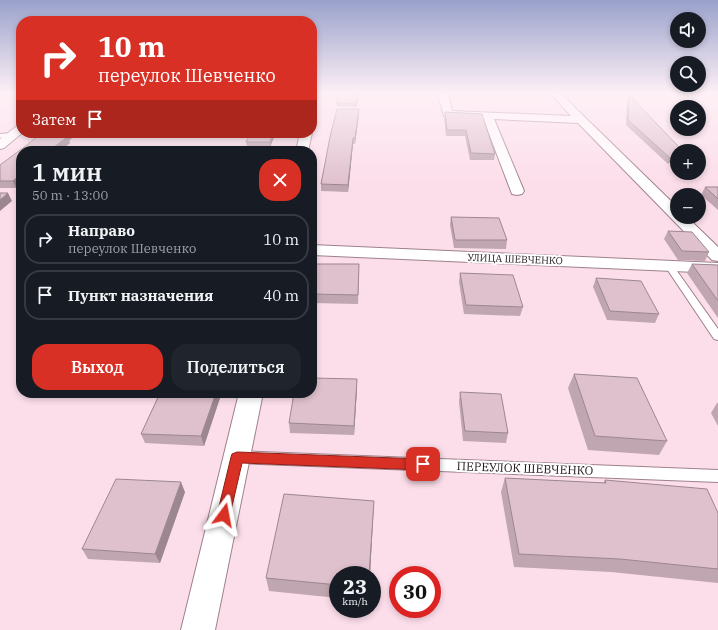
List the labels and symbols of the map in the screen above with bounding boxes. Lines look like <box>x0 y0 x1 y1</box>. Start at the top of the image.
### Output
street label: УЛИЦА ШЕВЧЕНКО <box>467 251 563 267</box>
pin <box>406 447 440 481</box>
street label: ПЕРЕУЛОК ШЕВЧЕНКО <box>457 458 593 478</box>
position arrow <box>203 494 245 536</box>
speed limit sign: 30 <box>389 566 441 618</box>

